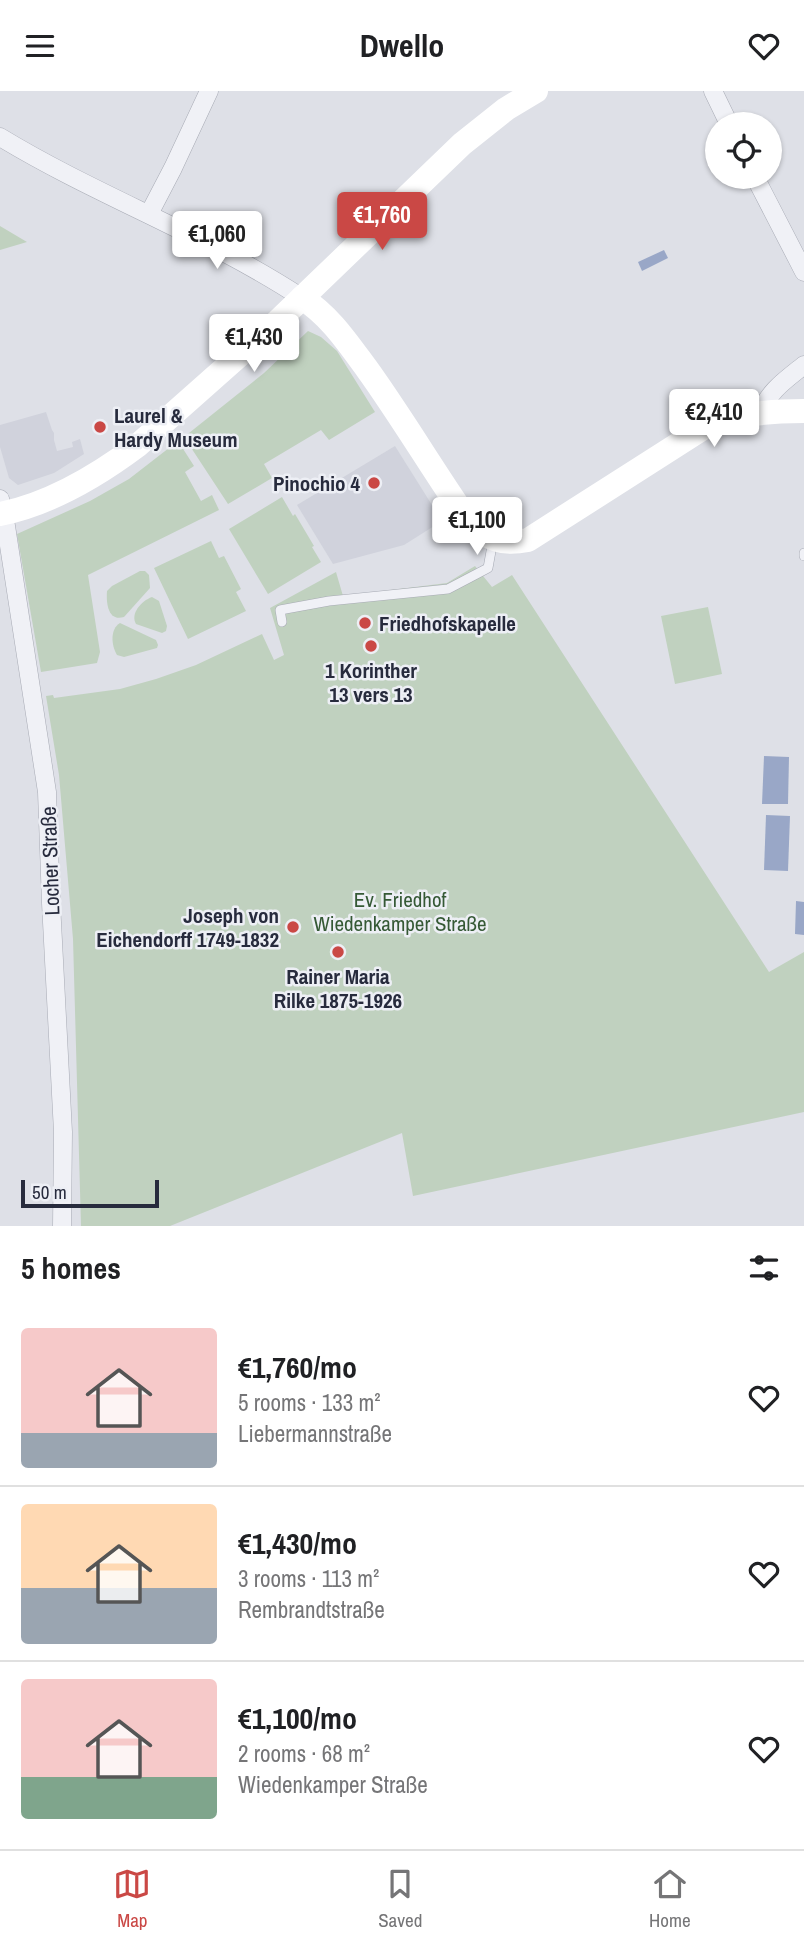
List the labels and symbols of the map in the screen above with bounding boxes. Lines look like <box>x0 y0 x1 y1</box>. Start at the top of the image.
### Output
pin: €1,760 <box>325 193 439 252</box>
pin: €1,060 <box>160 211 274 271</box>
pin: €1,430 <box>197 315 311 374</box>
pin: €2,410 <box>657 389 771 449</box>
place label: Laurel & Hardy Museum <box>114 401 237 454</box>
marker: Laurel & Hardy Museum <box>92 419 108 435</box>
place label: Pinochio 4 <box>273 469 360 498</box>
marker: Pinochio 4 <box>366 475 382 491</box>
pin: €1,100 <box>420 497 534 557</box>
place label: Friedhofskapelle <box>379 609 516 638</box>
marker: Friedhofskapelle <box>357 615 373 631</box>
marker: 1 Korinther 13 vers 13 <box>363 638 379 654</box>
place label: 1 Korinther 13 vers 13 <box>325 656 417 709</box>
street label: Locher Straße <box>34 806 66 916</box>
park label: Ev. Friedhof Wiedenkamper Straße <box>313 885 487 938</box>
place label: Joseph von Eichendorff 1749-1832 <box>96 901 279 954</box>
marker: Joseph von Eichendorff 1749-1832 <box>285 919 301 935</box>
marker: Rainer Maria Rilke 1875-1926 <box>330 944 346 960</box>
place label: Rainer Maria Rilke 1875-1926 <box>274 962 402 1015</box>
scale bar <box>21 1177 159 1209</box>

